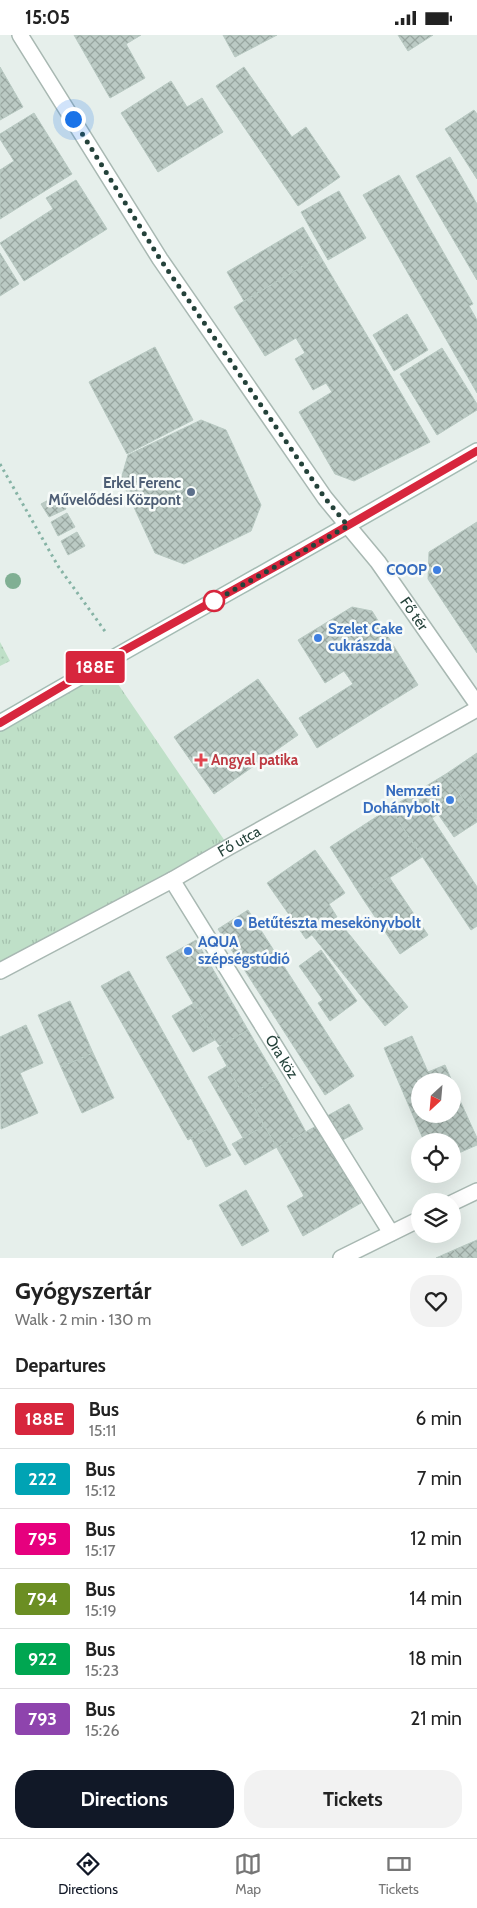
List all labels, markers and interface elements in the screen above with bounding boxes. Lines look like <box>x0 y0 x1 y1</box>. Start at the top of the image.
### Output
text: 15:05 <box>25 6 70 29</box>
your location <box>61 107 86 132</box>
place label: Erkel Ferenc Művelődési Központ <box>48 474 181 509</box>
marker: Erkel Ferenc Művelődési Központ <box>185 486 197 498</box>
place label: COOP <box>386 561 427 579</box>
marker: COOP <box>431 564 443 576</box>
unlabelled marker <box>203 590 225 612</box>
street label: Fő tér <box>396 594 432 634</box>
place label: Szelet Cake cukrászda <box>328 620 403 655</box>
marker: Szelet Cake cukrászda <box>312 632 324 644</box>
line badge: 188E <box>60 651 130 683</box>
text: 188E <box>76 656 114 678</box>
place label: Angyal patika <box>211 751 299 769</box>
marker: Angyal patika <box>195 754 207 766</box>
place label: Nemzeti Dohánybolt <box>363 782 440 817</box>
marker: Nemzeti Dohánybolt <box>444 794 456 806</box>
street label: Fő utca <box>214 822 264 861</box>
place label: Betűtészta mesekönyvbolt <box>248 914 421 932</box>
marker: Betűtészta mesekönyvbolt <box>232 917 244 929</box>
place label: AQUA szépségstúdió <box>198 933 290 968</box>
marker: AQUA szépségstúdió <box>182 945 194 957</box>
street label: Óra köz <box>261 1031 302 1082</box>
north arrow <box>411 1073 461 1123</box>
map controls <box>411 1073 461 1243</box>
button: locate <box>411 1133 461 1183</box>
button: layers <box>411 1193 461 1243</box>
button: heart <box>410 1275 462 1327</box>
text: Gyógyszertár <box>15 1276 152 1305</box>
text: Walk · 2 min · 130 m <box>15 1310 151 1329</box>
text: Departures <box>15 1354 106 1377</box>
text: Bus <box>89 1398 119 1421</box>
text: 6 min <box>416 1407 462 1430</box>
text: 188E <box>25 1408 64 1430</box>
text: 15:11 <box>89 1421 116 1440</box>
text: Bus <box>85 1458 115 1481</box>
text: 7 min <box>417 1467 462 1490</box>
text: 222 <box>28 1468 57 1490</box>
text: 15:12 <box>85 1481 116 1500</box>
text: Bus <box>85 1518 115 1541</box>
text: 12 min <box>410 1527 462 1550</box>
text: 795 <box>28 1528 57 1550</box>
text: 15:17 <box>85 1541 115 1560</box>
text: Bus <box>85 1578 115 1601</box>
text: 14 min <box>409 1587 462 1610</box>
text: 794 <box>27 1588 58 1610</box>
text: 15:19 <box>85 1601 117 1620</box>
text: Bus <box>85 1638 115 1661</box>
text: 18 min <box>409 1647 462 1670</box>
text: 922 <box>28 1648 57 1670</box>
text: 15:23 <box>85 1661 119 1680</box>
text: Bus <box>85 1698 115 1721</box>
text: 21 min <box>410 1707 462 1730</box>
text: 793 <box>28 1708 57 1730</box>
text: 15:26 <box>85 1721 120 1740</box>
button: Directions <box>15 1770 234 1828</box>
button: Tickets <box>244 1770 462 1828</box>
tab: Directions <box>58 1850 118 1898</box>
tab: Map <box>234 1850 262 1898</box>
tab: Tickets <box>379 1850 419 1898</box>

